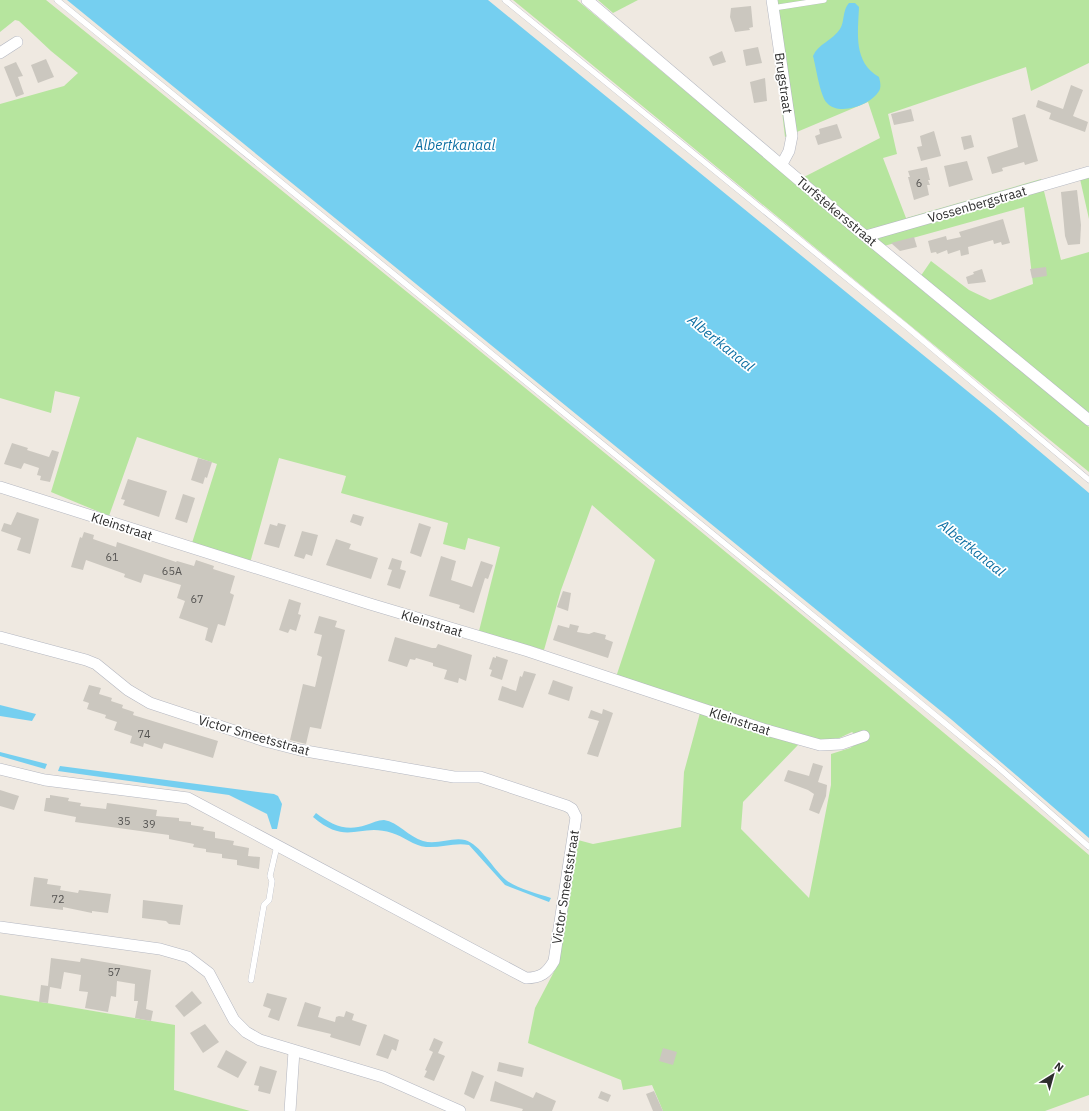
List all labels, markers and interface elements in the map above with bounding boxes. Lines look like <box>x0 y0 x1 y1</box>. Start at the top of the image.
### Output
street label: Brugstraat <box>771 51 796 115</box>
water label: Albertkanaal <box>414 136 495 154</box>
street label: Turfstekersstraat <box>793 173 880 250</box>
house number: 6 <box>916 176 922 190</box>
street label: Vossenbergstraat <box>926 182 1028 227</box>
water label: Albertkanaal <box>683 310 758 375</box>
street label: Kleinstraat <box>89 509 155 544</box>
water label: Albertkanaal <box>934 515 1009 580</box>
house number: 61 <box>105 550 119 564</box>
house number: 65A <box>162 564 182 578</box>
house number: 67 <box>190 592 204 606</box>
street label: Kleinstraat <box>399 606 465 641</box>
street label: Kleinstraat <box>707 704 773 739</box>
street label: Victor Smeetsstraat <box>196 711 312 760</box>
house number: 74 <box>137 727 151 741</box>
house number: 35 <box>117 814 131 828</box>
house number: 39 <box>142 817 156 831</box>
street label: Victor Smeetsstraat <box>548 829 583 945</box>
house number: 72 <box>51 892 65 906</box>
house number: 57 <box>107 965 121 979</box>
north arrow <box>1033 1055 1073 1095</box>
text: N <box>1052 1059 1066 1075</box>

